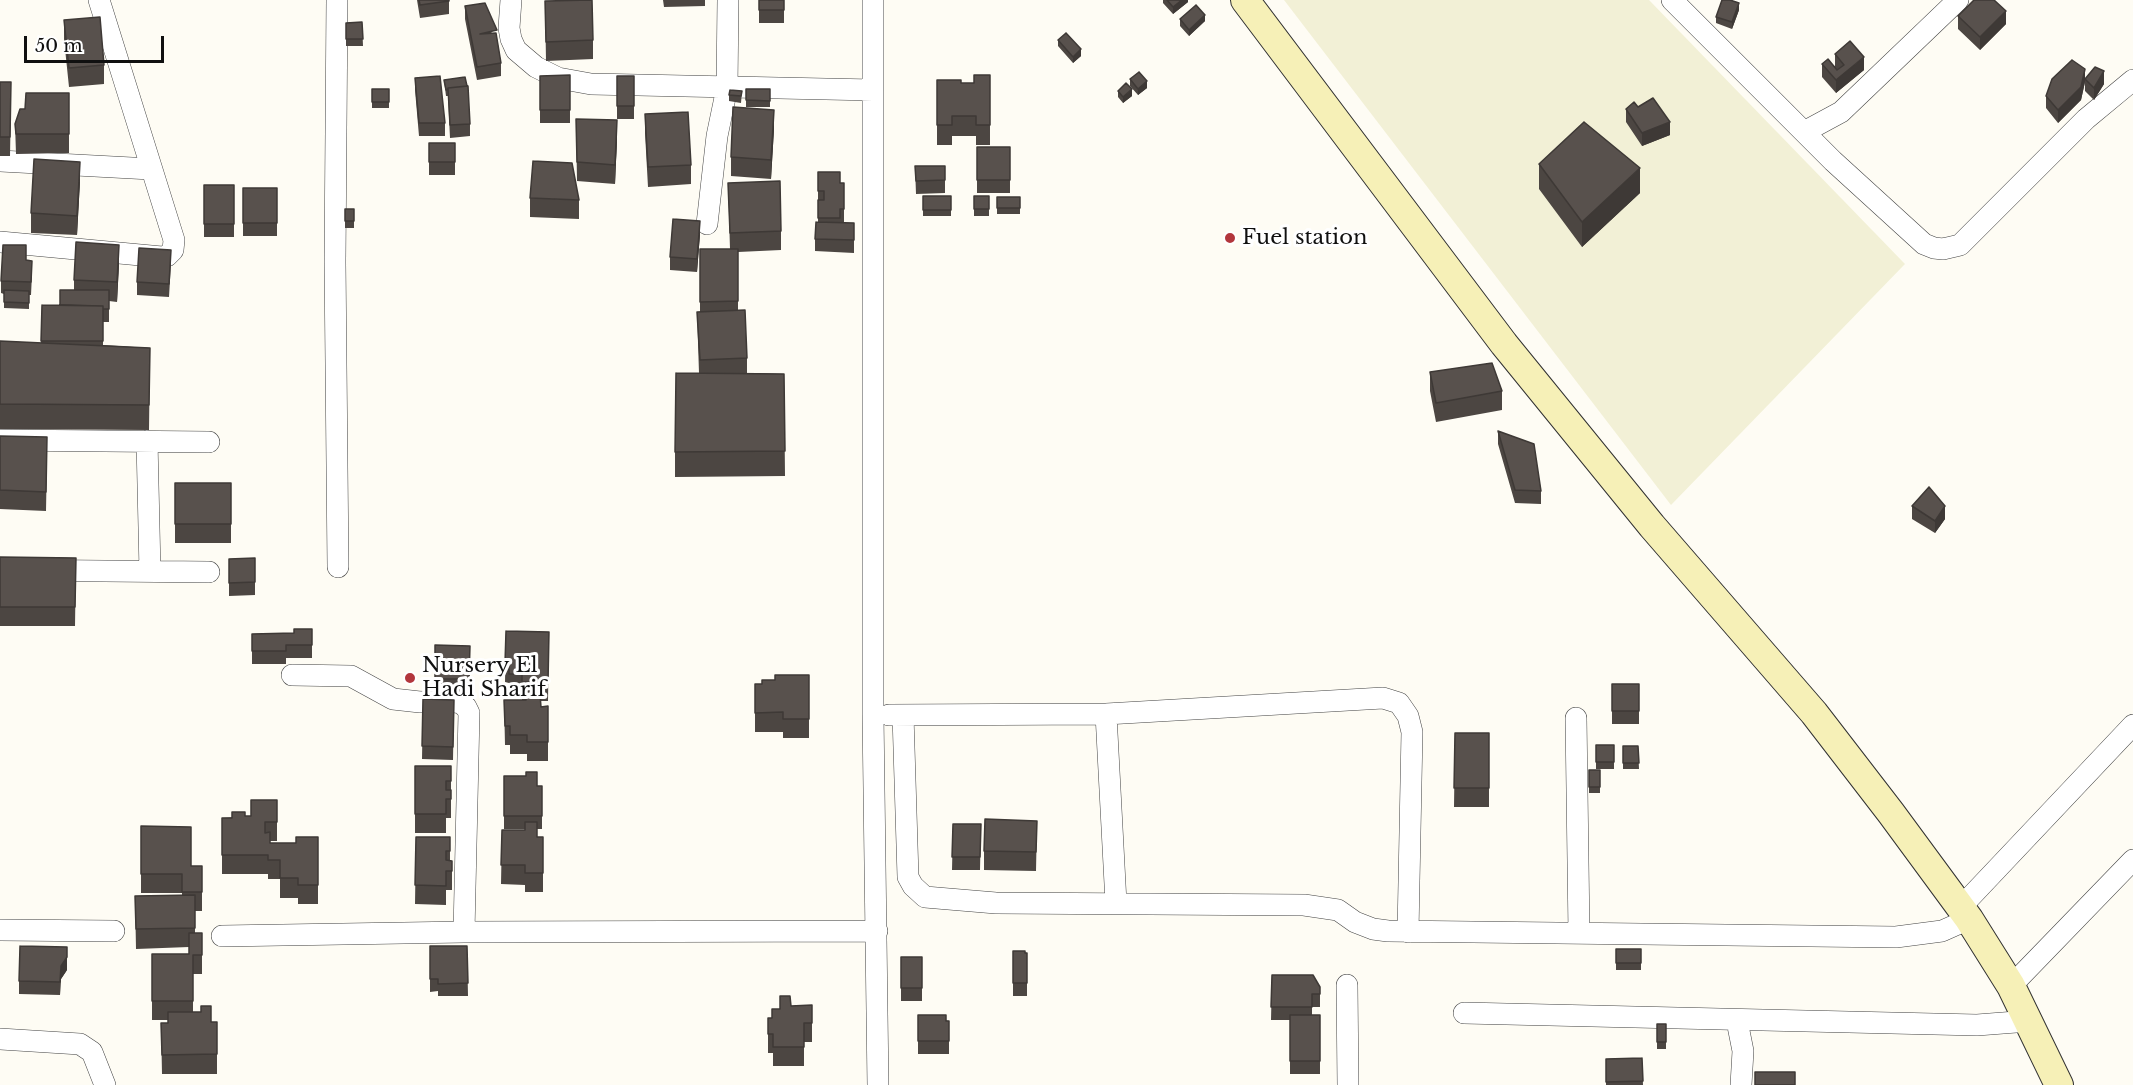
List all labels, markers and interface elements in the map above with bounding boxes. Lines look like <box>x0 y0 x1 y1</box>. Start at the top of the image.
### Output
scale bar <box>27 24 166 62</box>
text: 50 m <box>35 35 83 57</box>
place label: Fuel station <box>1242 225 1367 251</box>
marker: Fuel station <box>1223 231 1237 245</box>
place label: Nursery El Hadi Sharif <box>422 653 546 703</box>
marker: Nursery El Hadi Sharif <box>403 671 417 685</box>

